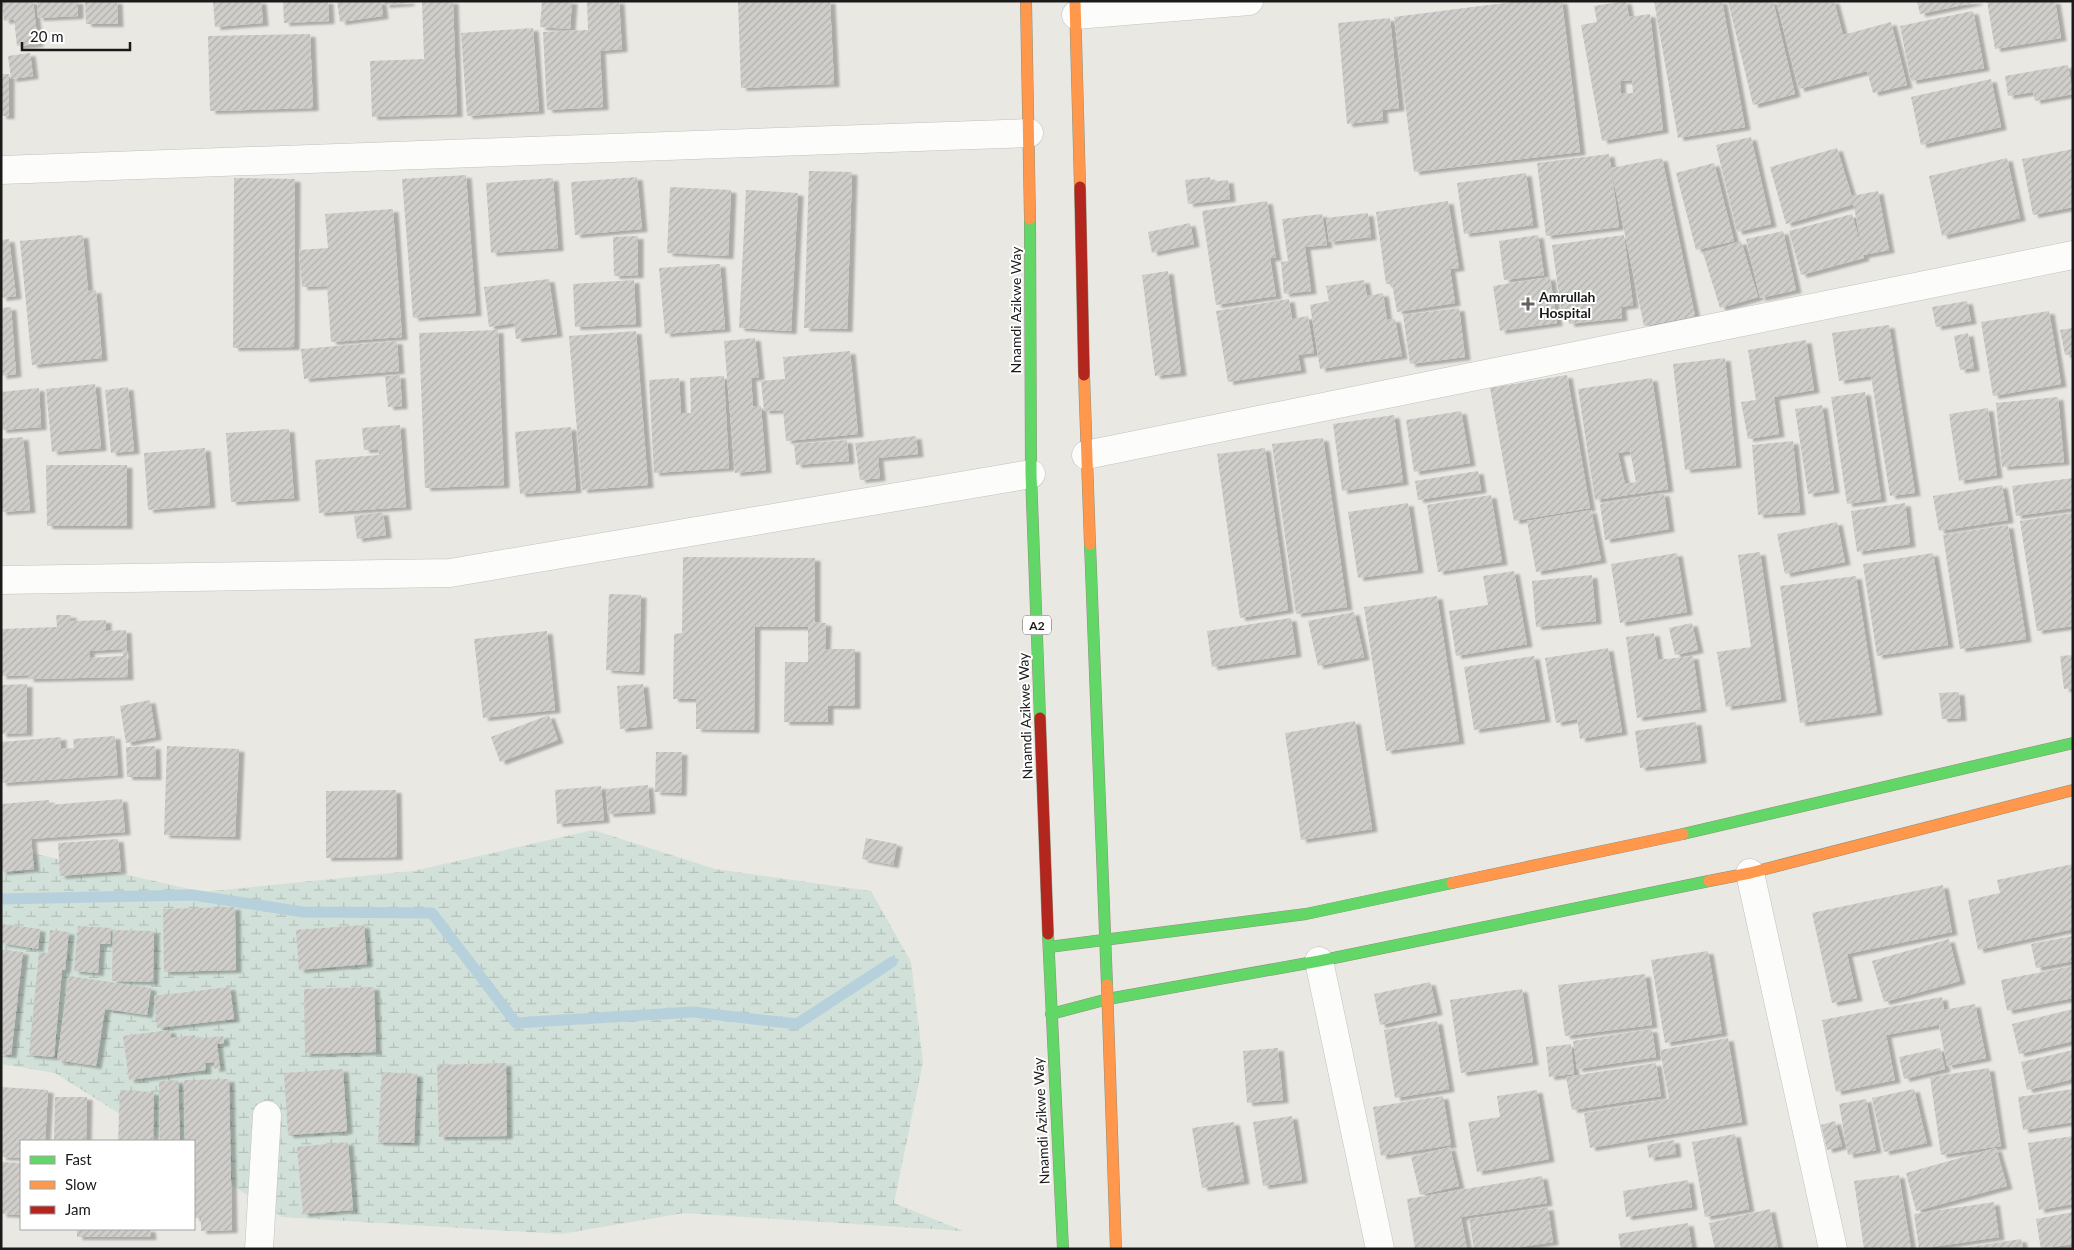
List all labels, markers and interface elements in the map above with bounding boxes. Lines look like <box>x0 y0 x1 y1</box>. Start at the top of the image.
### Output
scale bar <box>22 20 130 52</box>
text: 20 m <box>30 27 64 45</box>
street label: Nnamdi Azikwe Way <box>1007 246 1024 373</box>
place label: Amrullah Hospital <box>1538 288 1596 321</box>
marker: Amrullah Hospital <box>1521 297 1535 311</box>
road number: A2 <box>1023 616 1051 634</box>
street label: Nnamdi Azikwe Way <box>1014 652 1036 780</box>
street label: Nnamdi Azikwe Way <box>1029 1056 1053 1185</box>
legend <box>20 1140 195 1230</box>
text: Fast <box>65 1150 92 1168</box>
text: Slow <box>65 1175 97 1193</box>
text: Jam <box>65 1200 91 1218</box>

